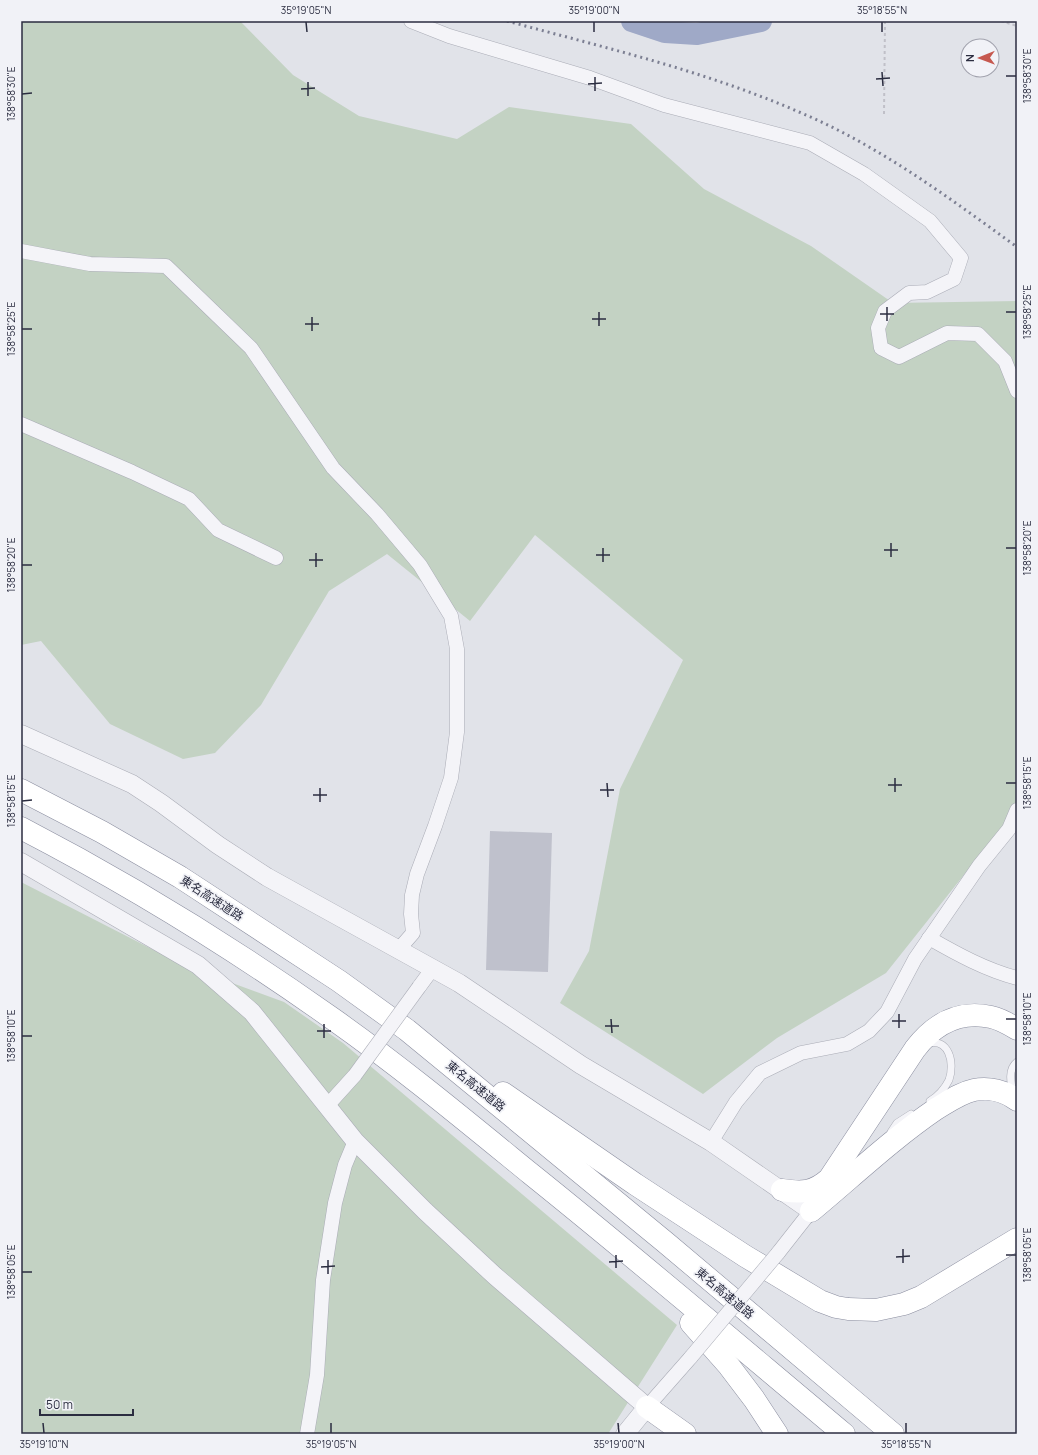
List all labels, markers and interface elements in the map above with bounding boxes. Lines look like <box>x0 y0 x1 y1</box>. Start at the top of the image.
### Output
text: 35°19'05"N <box>281 3 331 17</box>
text: 35°19'00"N <box>568 3 620 17</box>
text: 35°18'55"N <box>857 3 907 17</box>
north arrow <box>960 38 1000 78</box>
text: 138°58'30"E <box>1020 48 1034 103</box>
text: N <box>962 54 977 62</box>
text: 138°58'30"E <box>4 66 18 121</box>
text: 138°58'25"E <box>1020 284 1034 339</box>
text: 138°58'25"E <box>4 301 18 356</box>
text: 138°58'20"E <box>1020 520 1034 575</box>
text: 138°58'20"E <box>4 537 18 592</box>
text: 138°58'15"E <box>1020 756 1034 809</box>
text: 138°58'15"E <box>4 774 18 827</box>
street label: 東名高速道路 <box>177 871 247 925</box>
text: 138°58'10"E <box>1020 992 1034 1046</box>
text: 138°58'10"E <box>4 1009 18 1063</box>
street label: 東名高速道路 <box>443 1057 509 1115</box>
text: 138°58'05"E <box>1020 1227 1034 1282</box>
text: 138°58'05"E <box>4 1244 18 1299</box>
street label: 東名高速道路 <box>692 1263 758 1323</box>
scale bar <box>40 1391 133 1417</box>
text: 50 m <box>46 1396 73 1413</box>
text: 35°19'10"N <box>20 1437 69 1451</box>
text: 35°19'05"N <box>306 1437 356 1451</box>
text: 35°19'00"N <box>593 1437 645 1451</box>
text: 35°18'55"N <box>881 1437 931 1451</box>

